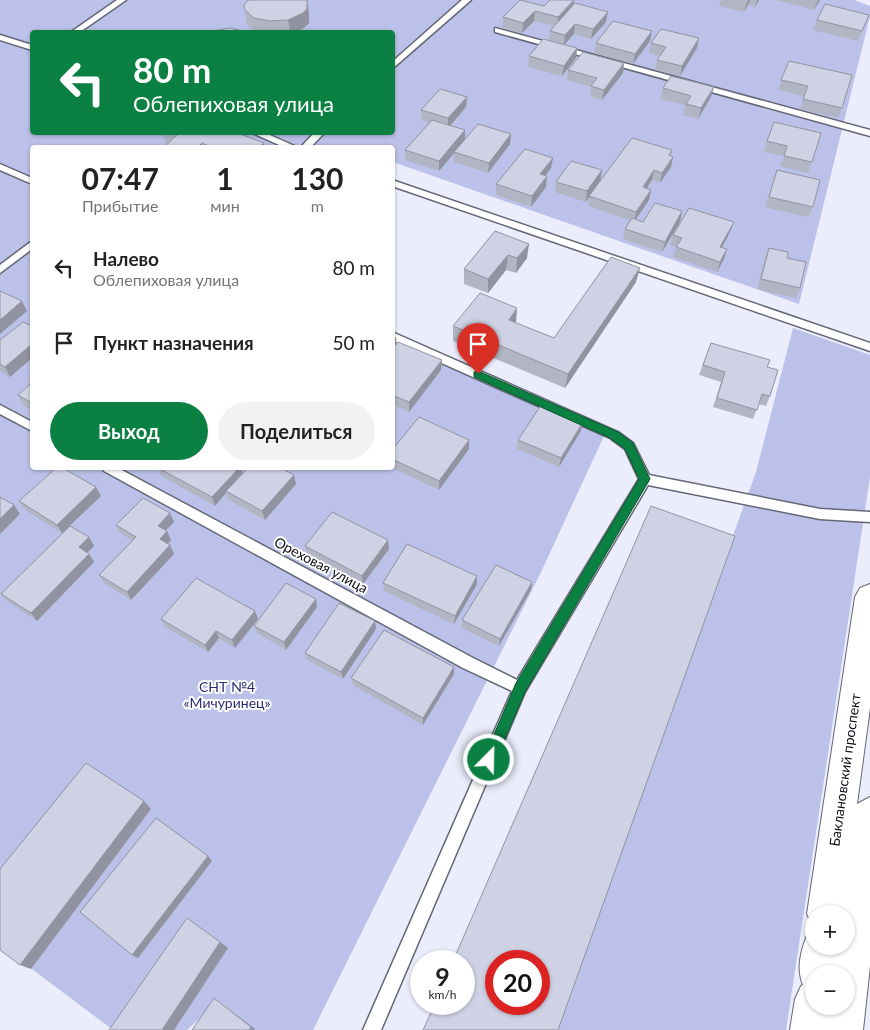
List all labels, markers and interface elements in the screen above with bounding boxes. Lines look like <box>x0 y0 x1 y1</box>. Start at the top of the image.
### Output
text: 80 m <box>133 48 211 90</box>
icon: left <box>50 50 115 115</box>
text: Облепиховая улица <box>133 90 334 117</box>
text: 07:47 <box>81 160 159 196</box>
text: 1 <box>216 160 234 196</box>
text: 130 <box>291 160 344 196</box>
text: Прибытие <box>82 196 158 215</box>
text: мин <box>210 196 240 215</box>
text: m <box>311 196 324 215</box>
text: Налево <box>93 247 159 270</box>
icon: left <box>50 254 78 282</box>
text: 80 m <box>332 256 375 279</box>
text: Облепиховая улица <box>93 270 239 289</box>
pin <box>457 323 499 374</box>
icon: arrive <box>50 329 78 357</box>
icon: arrive <box>464 330 492 358</box>
text: Пункт назначения <box>93 331 254 354</box>
text: 50 m <box>332 331 375 354</box>
button: Выход <box>50 402 208 460</box>
button: Поделиться <box>218 402 375 460</box>
street label: Ореховая улица <box>272 533 371 596</box>
park label: СНТ №4 «Мичуринец» <box>183 678 271 711</box>
street label: Баклановский проспект <box>825 692 864 848</box>
position arrow <box>462 733 514 785</box>
map controls <box>805 905 855 1015</box>
button: + <box>805 905 855 955</box>
speed limit sign: 20 <box>485 950 550 1015</box>
text: 9 <box>435 961 450 991</box>
button: − <box>805 965 855 1015</box>
text: km/h <box>428 987 457 1002</box>

